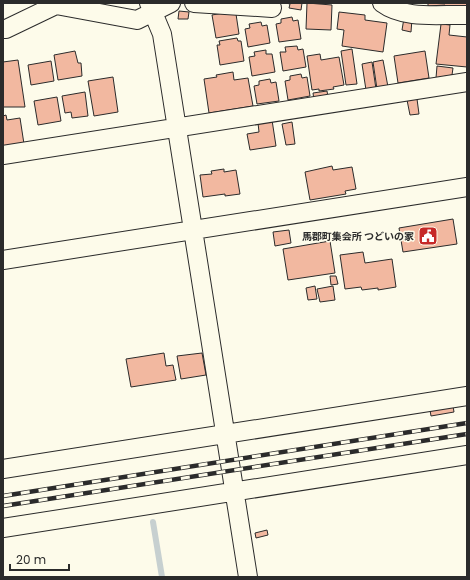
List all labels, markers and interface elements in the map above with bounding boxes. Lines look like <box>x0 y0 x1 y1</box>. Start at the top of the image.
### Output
public building icon: 馬郡町集会所 つどいの家 <box>417 225 439 247</box>
place label: 馬郡町集会所 つどいの家 <box>302 229 414 244</box>
scale bar <box>10 546 69 572</box>
text: 20 m <box>16 551 46 568</box>

